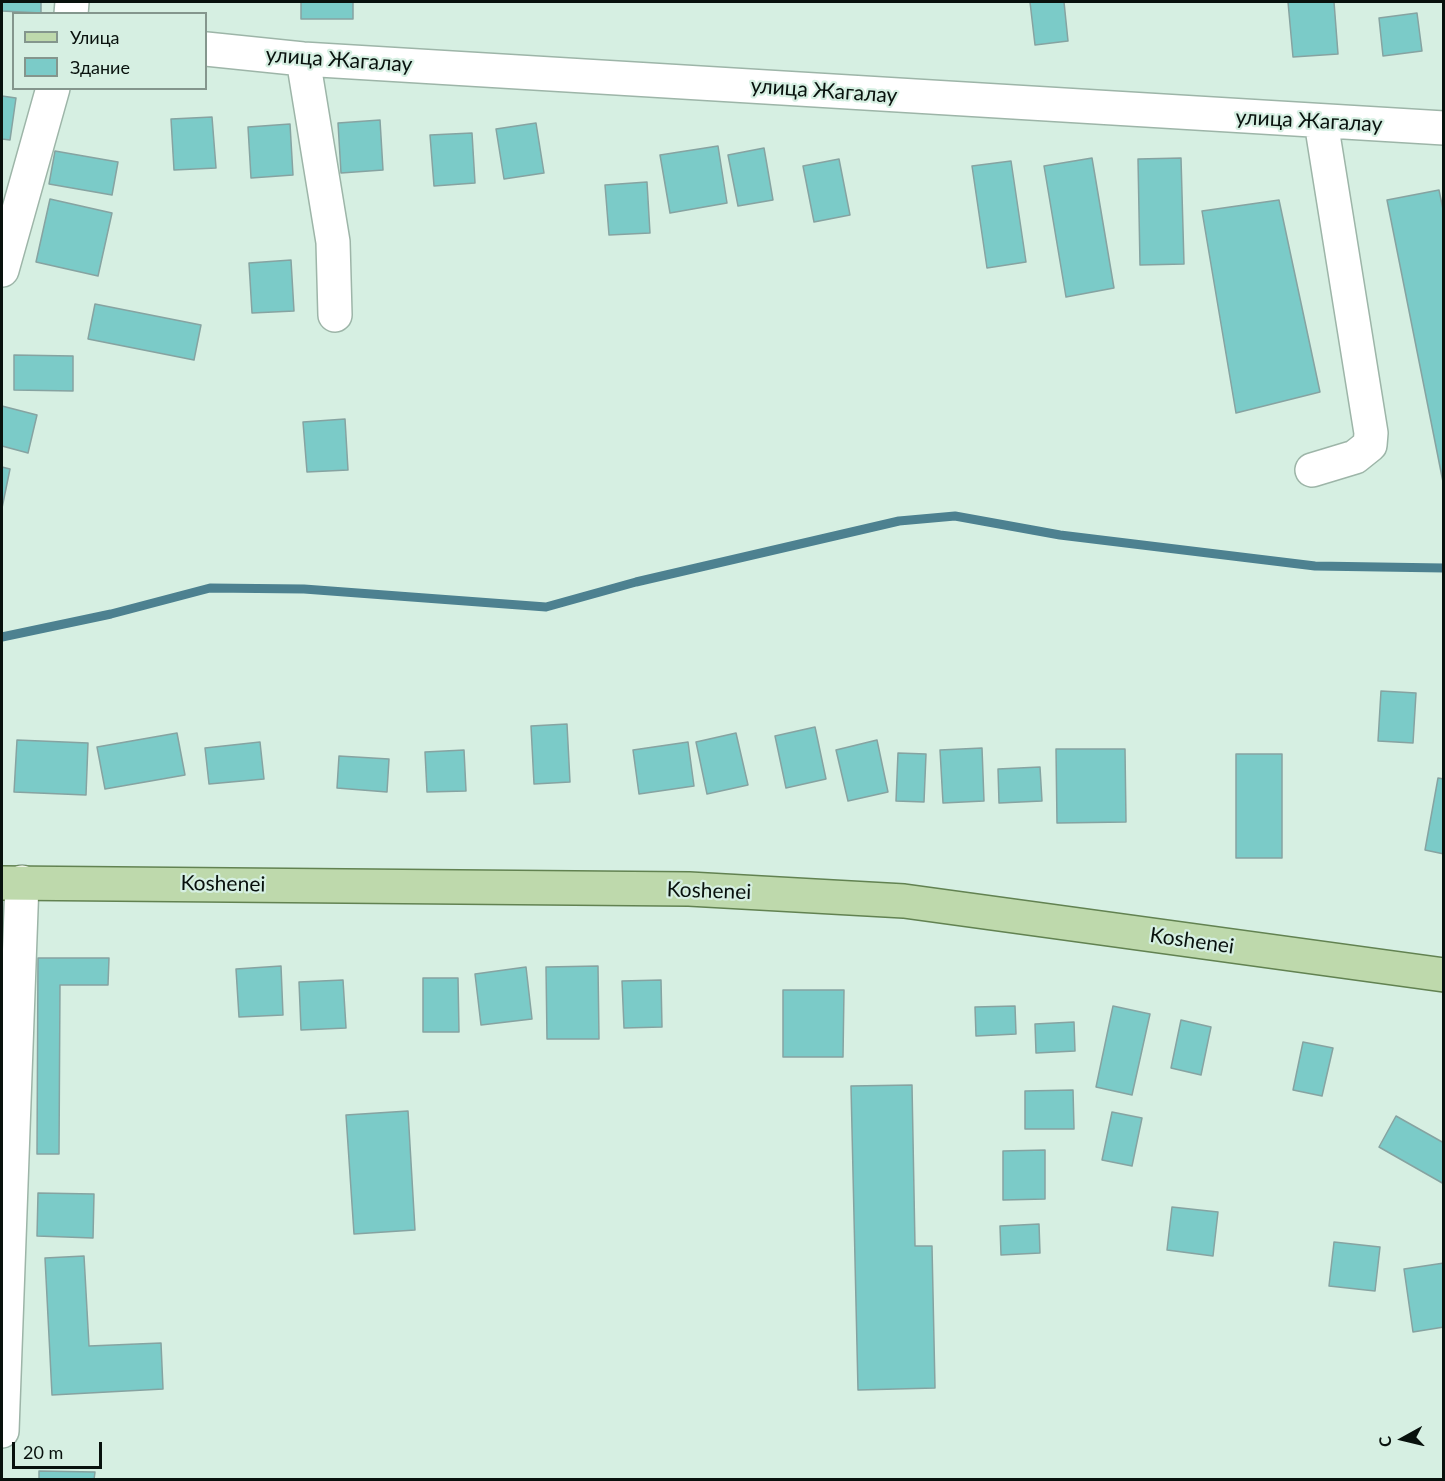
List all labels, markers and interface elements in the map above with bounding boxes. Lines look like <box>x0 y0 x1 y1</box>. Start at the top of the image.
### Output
legend <box>12 12 207 90</box>
text: Улица <box>70 26 120 48</box>
street label: улица Жагалау <box>265 42 413 78</box>
text: Здание <box>70 56 130 78</box>
street label: улица Жагалау <box>750 73 898 109</box>
street label: улица Жагалау <box>1235 105 1383 137</box>
street label: Koshenei <box>180 871 266 897</box>
street label: Koshenei <box>666 877 752 905</box>
street label: Koshenei <box>1148 923 1236 959</box>
north arrow <box>1373 1409 1433 1469</box>
scale bar <box>15 1430 105 1468</box>
text: С <box>1375 1435 1395 1448</box>
text: 20 m <box>23 1441 63 1463</box>

